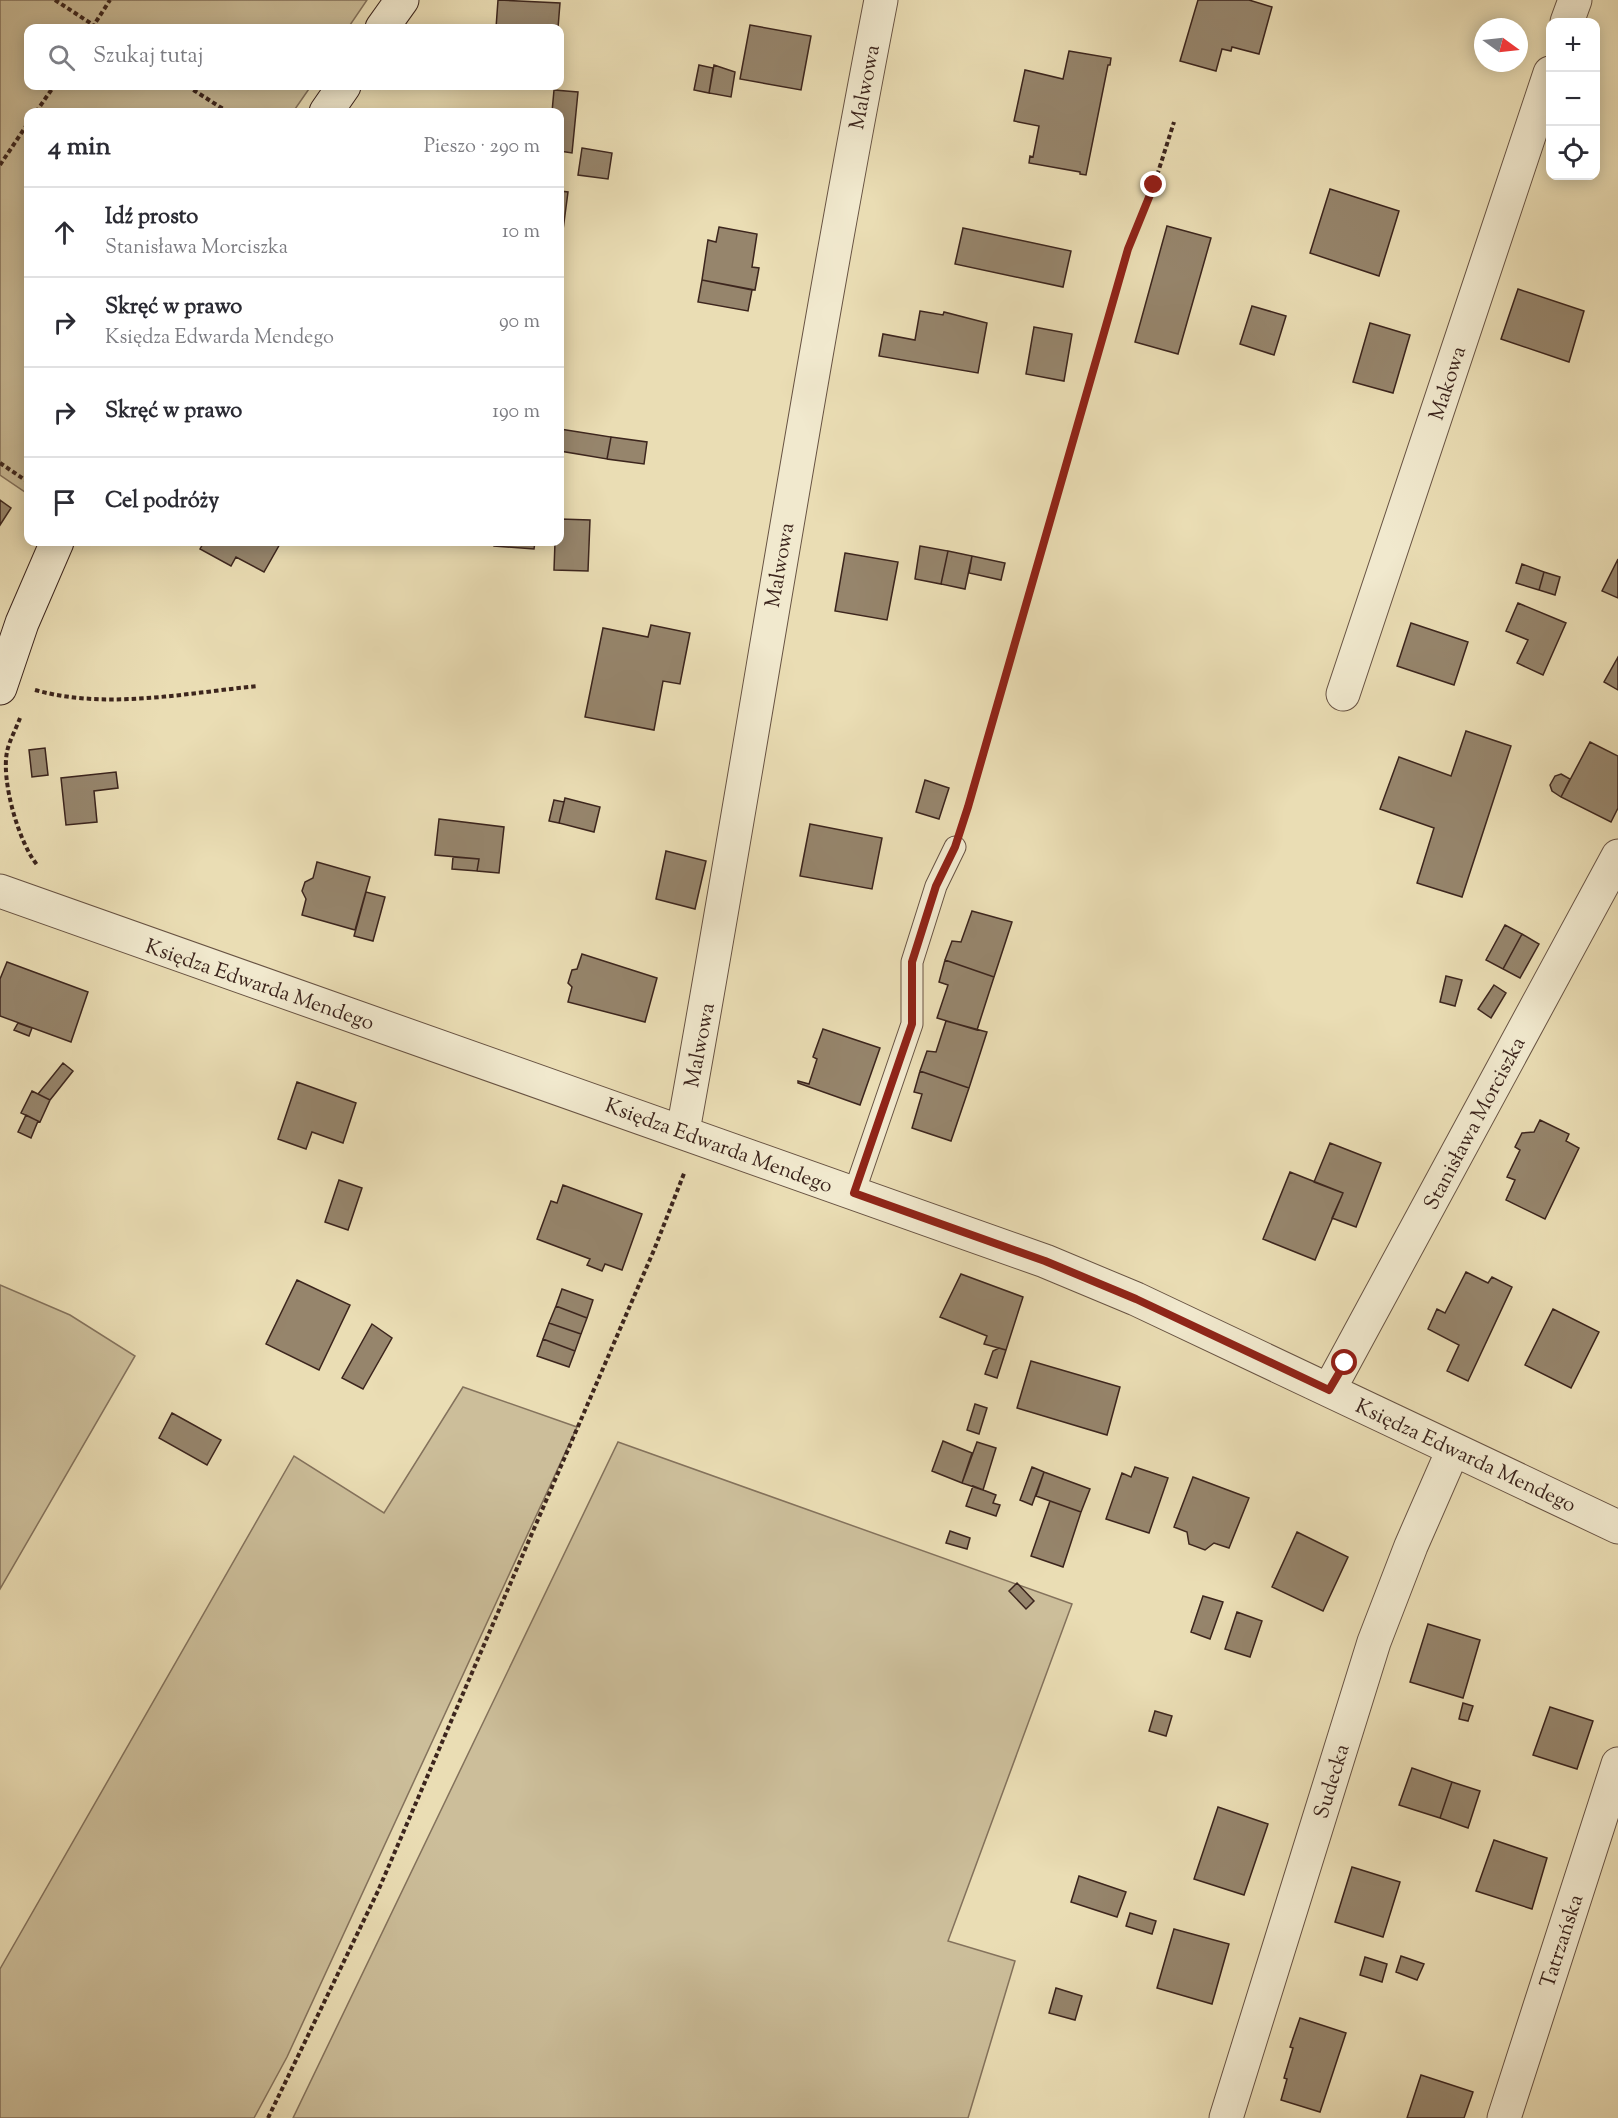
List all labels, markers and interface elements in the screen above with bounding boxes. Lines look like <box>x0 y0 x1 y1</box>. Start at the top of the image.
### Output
north arrow <box>1474 18 1528 72</box>
map controls <box>1546 18 1600 180</box>
button: + <box>1546 18 1600 72</box>
search box <box>24 24 564 90</box>
icon: search <box>45 41 78 74</box>
text: Szukaj tutaj <box>93 41 204 73</box>
street label: Malwowa <box>843 42 889 132</box>
button: − <box>1546 72 1600 126</box>
button: locate <box>1546 126 1600 180</box>
text: 4 min <box>48 129 111 166</box>
text: Pieszo · 290 m <box>424 133 540 162</box>
route end <box>1140 171 1166 197</box>
text: Idź prosto <box>105 202 198 234</box>
icon: ahead <box>48 216 81 249</box>
text: 10 m <box>502 218 540 247</box>
text: Stanisława Morciszka <box>105 234 288 263</box>
text: Skręć w prawo <box>105 292 242 324</box>
icon: right <box>48 306 81 339</box>
text: 90 m <box>499 308 540 337</box>
text: Księdza Edwarda Mendego <box>105 324 334 353</box>
street label: Makowa <box>1423 342 1475 425</box>
icon: right <box>48 396 81 429</box>
text: Skręć w prawo <box>105 396 242 428</box>
text: 190 m <box>492 398 540 427</box>
icon: arrive <box>48 486 81 519</box>
text: Cel podróży <box>105 486 219 518</box>
street label: Malwowa <box>759 520 803 610</box>
street label: Księdza Edwarda Mendego <box>141 933 378 1039</box>
street label: Malwowa <box>678 1000 724 1090</box>
street label: Stanisława Morciszka <box>1417 1032 1534 1216</box>
street label: Księdza Edwarda Mendego <box>600 1092 836 1202</box>
route start <box>1331 1349 1357 1375</box>
street label: Księdza Edwarda Mendego <box>1350 1392 1580 1521</box>
street label: Sudecka <box>1307 1740 1359 1823</box>
street label: Tatrzańska <box>1534 1891 1592 1992</box>

